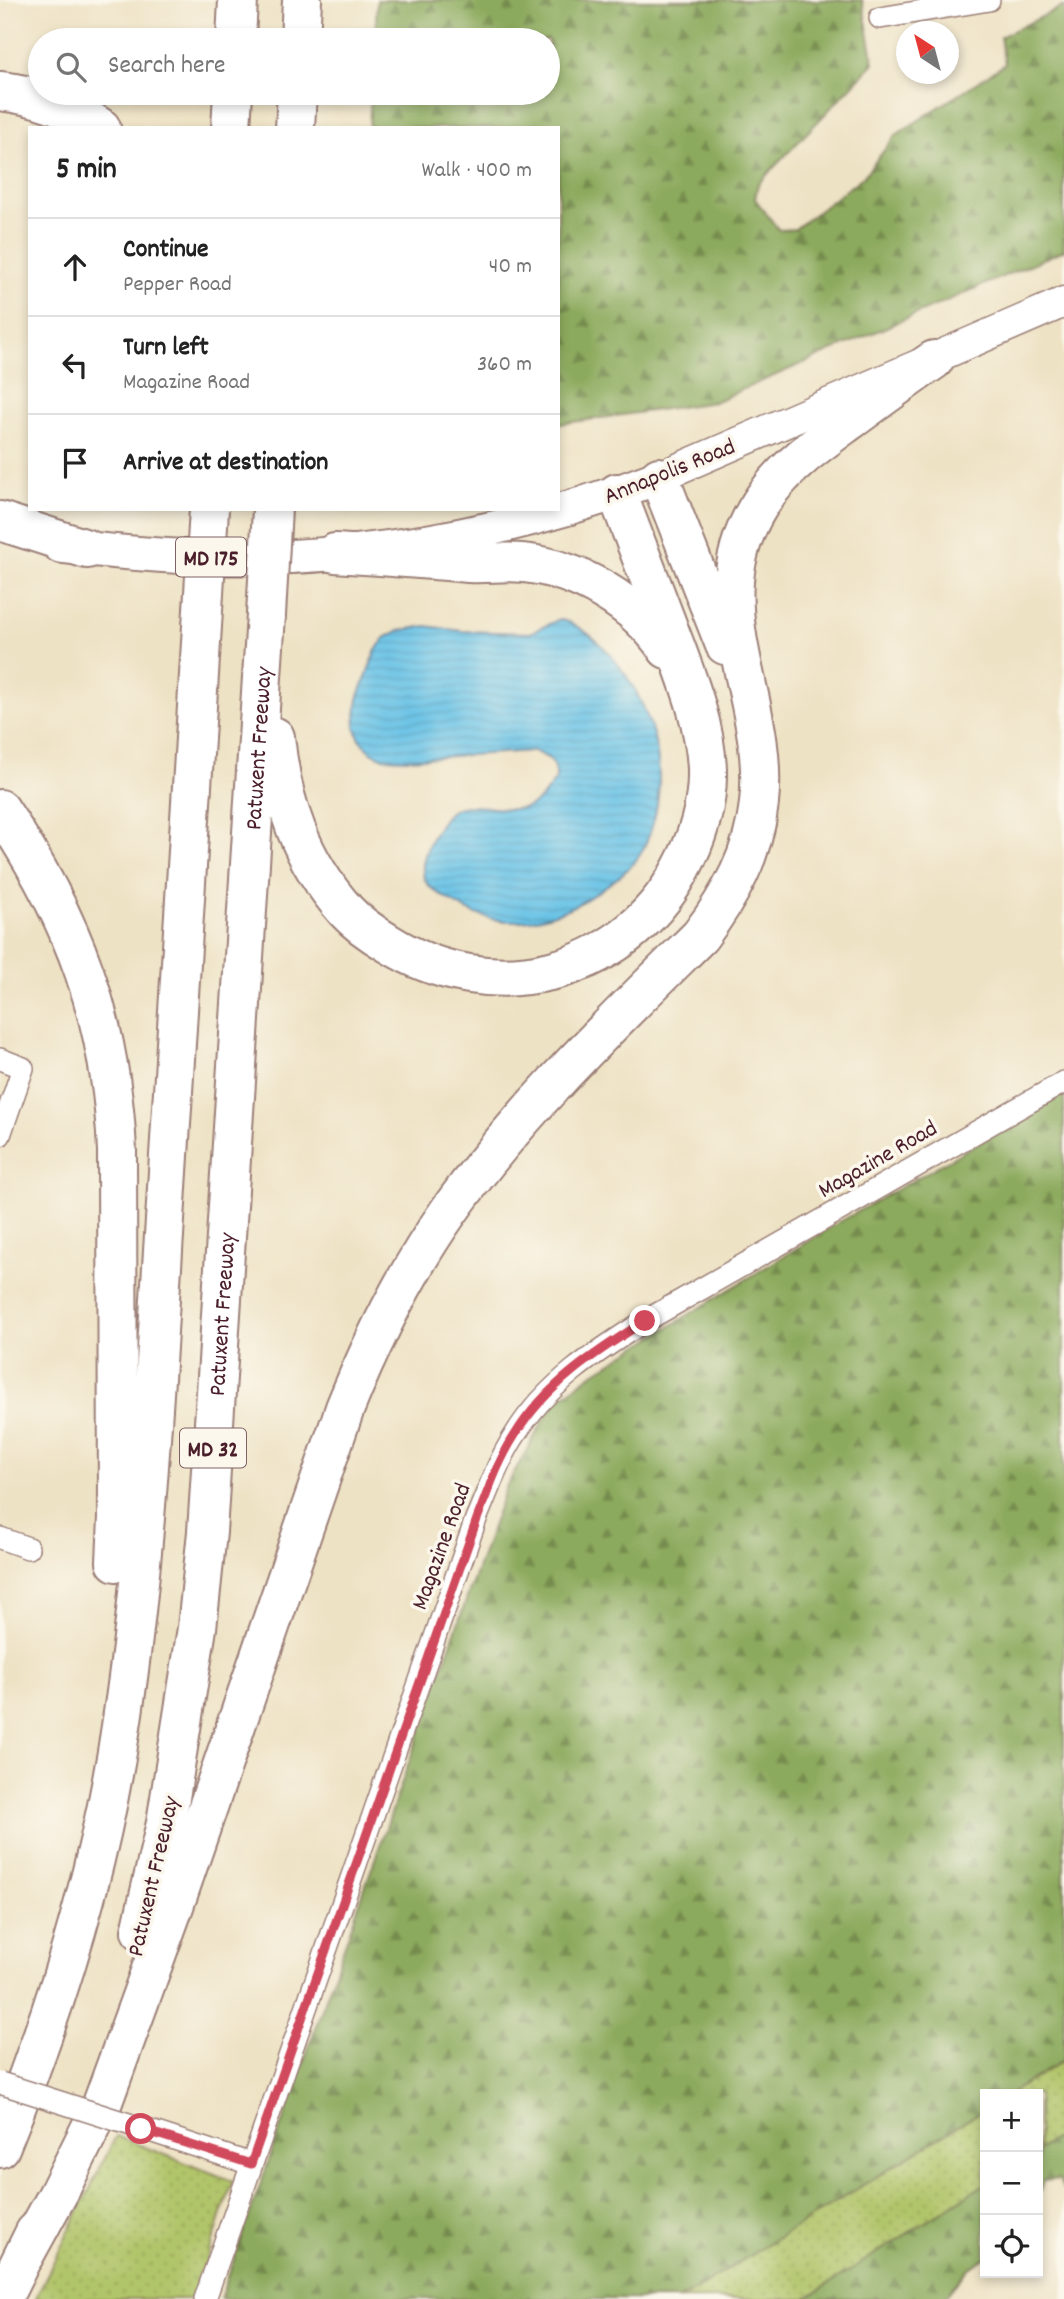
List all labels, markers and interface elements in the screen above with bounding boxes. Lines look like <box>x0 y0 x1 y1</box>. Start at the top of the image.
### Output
north arrow <box>896 21 959 84</box>
search box <box>28 28 560 105</box>
icon: search <box>52 48 90 86</box>
text: Search here <box>108 48 226 85</box>
text: 5 min <box>56 150 117 193</box>
text: Walk · 400 m <box>422 155 532 188</box>
text: Continue <box>123 232 208 269</box>
icon: ahead <box>56 248 94 286</box>
text: 40 m <box>489 251 532 284</box>
text: Pepper Road <box>123 269 232 302</box>
text: Turn left <box>123 330 209 367</box>
icon: left <box>56 346 94 384</box>
text: 360 m <box>477 349 532 382</box>
text: Magazine Road <box>123 367 250 400</box>
street label: Annapolis Road <box>599 431 741 515</box>
icon: arrive <box>56 444 94 482</box>
text: Arrive at destination <box>123 445 328 482</box>
road number: MD 175 <box>176 538 246 576</box>
street label: Patuxent Freeway <box>238 665 283 831</box>
street label: Magazine Road <box>813 1113 944 1208</box>
street label: Patuxent Freeway <box>202 1231 246 1397</box>
route end <box>629 1305 660 1336</box>
road number: MD 32 <box>180 1428 246 1468</box>
street label: Magazine Road <box>404 1479 481 1615</box>
street label: Patuxent Freeway <box>120 1792 190 1960</box>
map controls <box>980 2089 1043 2278</box>
button: + <box>980 2089 1043 2152</box>
route start <box>125 2113 156 2144</box>
button: − <box>980 2152 1043 2215</box>
button: locate <box>980 2215 1043 2278</box>

